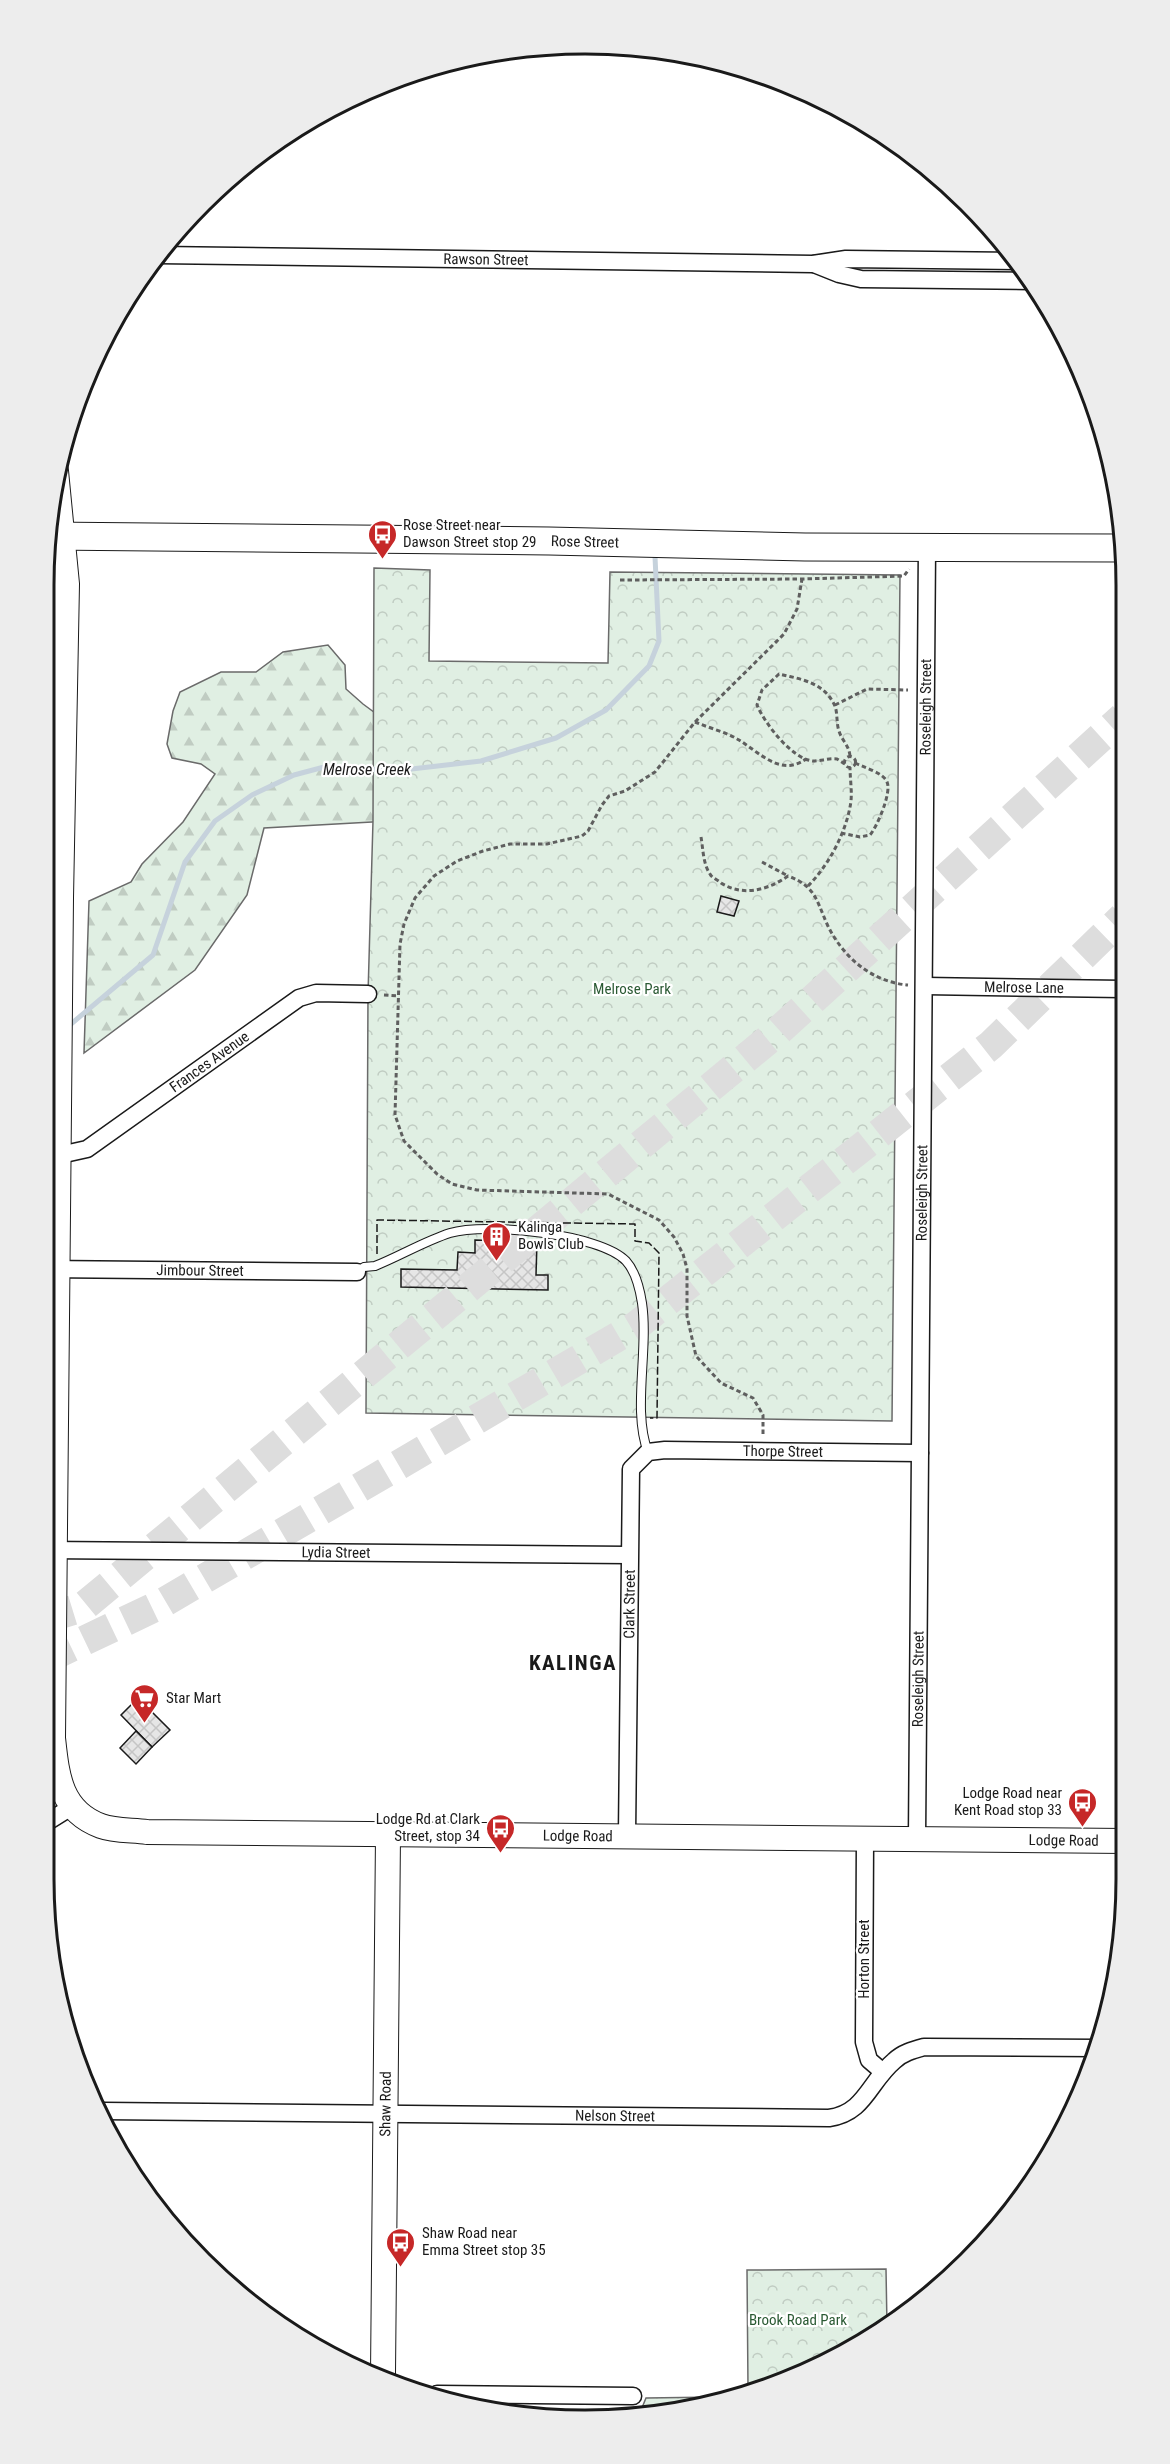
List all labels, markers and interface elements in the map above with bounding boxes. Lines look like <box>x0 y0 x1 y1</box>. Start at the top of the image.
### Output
street label: Rawson Street <box>443 250 529 269</box>
place label: Rose Street near Dawson Street stop 29 <box>403 516 536 551</box>
bus stop icon: Rose Street near Dawson Street stop 29 <box>366 518 398 560</box>
street label: Rose Street <box>551 532 619 552</box>
street label: Roseleigh Street <box>916 659 935 755</box>
water label: Melrose Creek <box>323 760 412 779</box>
street label: Melrose Lane <box>984 978 1064 997</box>
park label: Melrose Park <box>593 980 671 998</box>
street label: Frances Avenue <box>166 1027 253 1096</box>
street label: Roseleigh Street <box>913 1145 931 1241</box>
place label: Kalinga Bowls Club <box>518 1218 584 1253</box>
building icon: Kalinga Bowls Club <box>481 1220 513 1262</box>
street label: Jimbour Street <box>156 1261 244 1280</box>
street label: Thorpe Street <box>743 1442 823 1461</box>
street label: Lydia Street <box>301 1543 371 1562</box>
street label: Clark Street <box>620 1569 639 1639</box>
street label: Roseleigh Street <box>909 1631 928 1727</box>
district label: KALINGA <box>529 1651 617 1675</box>
supermarket icon: Star Mart <box>129 1682 161 1724</box>
place label: Star Mart <box>166 1689 221 1707</box>
place label: Lodge Road near Kent Road stop 33 <box>954 1784 1062 1819</box>
bus stop icon: Lodge Road near Kent Road stop 33 <box>1067 1786 1099 1828</box>
place label: Lodge Rd at Clark Street, stop 34 <box>376 1810 480 1845</box>
bus stop icon: Lodge Rd at Clark Street, stop 34 <box>485 1812 517 1854</box>
street label: Lodge Road <box>543 1827 613 1845</box>
street label: Lodge Road <box>1029 1831 1099 1850</box>
street label: Horton Street <box>855 1919 873 1999</box>
street label: Shaw Road <box>376 2071 395 2137</box>
street label: Nelson Street <box>575 2107 655 2125</box>
place label: Shaw Road near Emma Street stop 35 <box>422 2224 546 2259</box>
bus stop icon: Shaw Road near Emma Street stop 35 <box>385 2226 417 2268</box>
park label: Brook Road Park <box>749 2311 847 2329</box>

